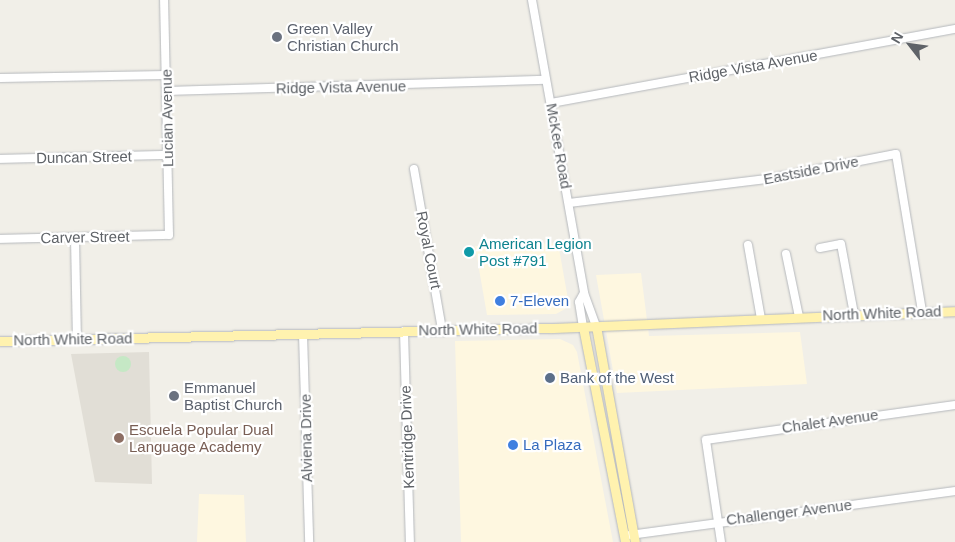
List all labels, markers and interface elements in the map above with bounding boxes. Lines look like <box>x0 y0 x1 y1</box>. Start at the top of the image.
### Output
place label: Green Valley Christian Church <box>287 19 399 54</box>
north arrow <box>885 20 935 70</box>
text: N <box>888 29 906 46</box>
marker: Green Valley Christian Church <box>271 31 283 43</box>
street label: Ridge Vista Avenue <box>687 46 819 86</box>
street label: Lucian Avenue <box>157 68 177 168</box>
street label: Ridge Vista Avenue <box>275 77 407 97</box>
street label: McKee Road <box>543 102 575 190</box>
street label: Duncan Street <box>36 147 132 167</box>
street label: Eastside Drive <box>762 152 860 188</box>
street label: Royal Court <box>413 209 445 291</box>
street label: Carver Street <box>40 227 130 247</box>
place label: American Legion Post #791 <box>479 234 592 269</box>
marker: American Legion Post #791 <box>463 246 475 258</box>
place label: 7-Eleven <box>510 292 569 310</box>
marker: 7-Eleven <box>494 295 506 307</box>
street label: North White Road <box>822 302 942 324</box>
street label: North White Road <box>418 319 538 339</box>
street label: North White Road <box>13 329 133 349</box>
place label: Bank of the West <box>560 369 674 387</box>
marker: Bank of the West <box>544 372 556 384</box>
place label: Emmanuel Baptist Church <box>184 378 282 413</box>
street label: Kentridge Drive <box>396 385 418 489</box>
marker: Emmanuel Baptist Church <box>168 390 180 402</box>
street label: Alviena Drive <box>296 394 316 482</box>
street label: Chalet Avenue <box>780 405 880 437</box>
place label: Escuela Popular Dual Language Academy <box>129 420 273 455</box>
marker: Escuela Popular Dual Language Academy <box>113 432 125 444</box>
place label: La Plaza <box>523 436 581 454</box>
marker: La Plaza <box>507 439 519 451</box>
street label: Challenger Avenue <box>725 495 853 529</box>

